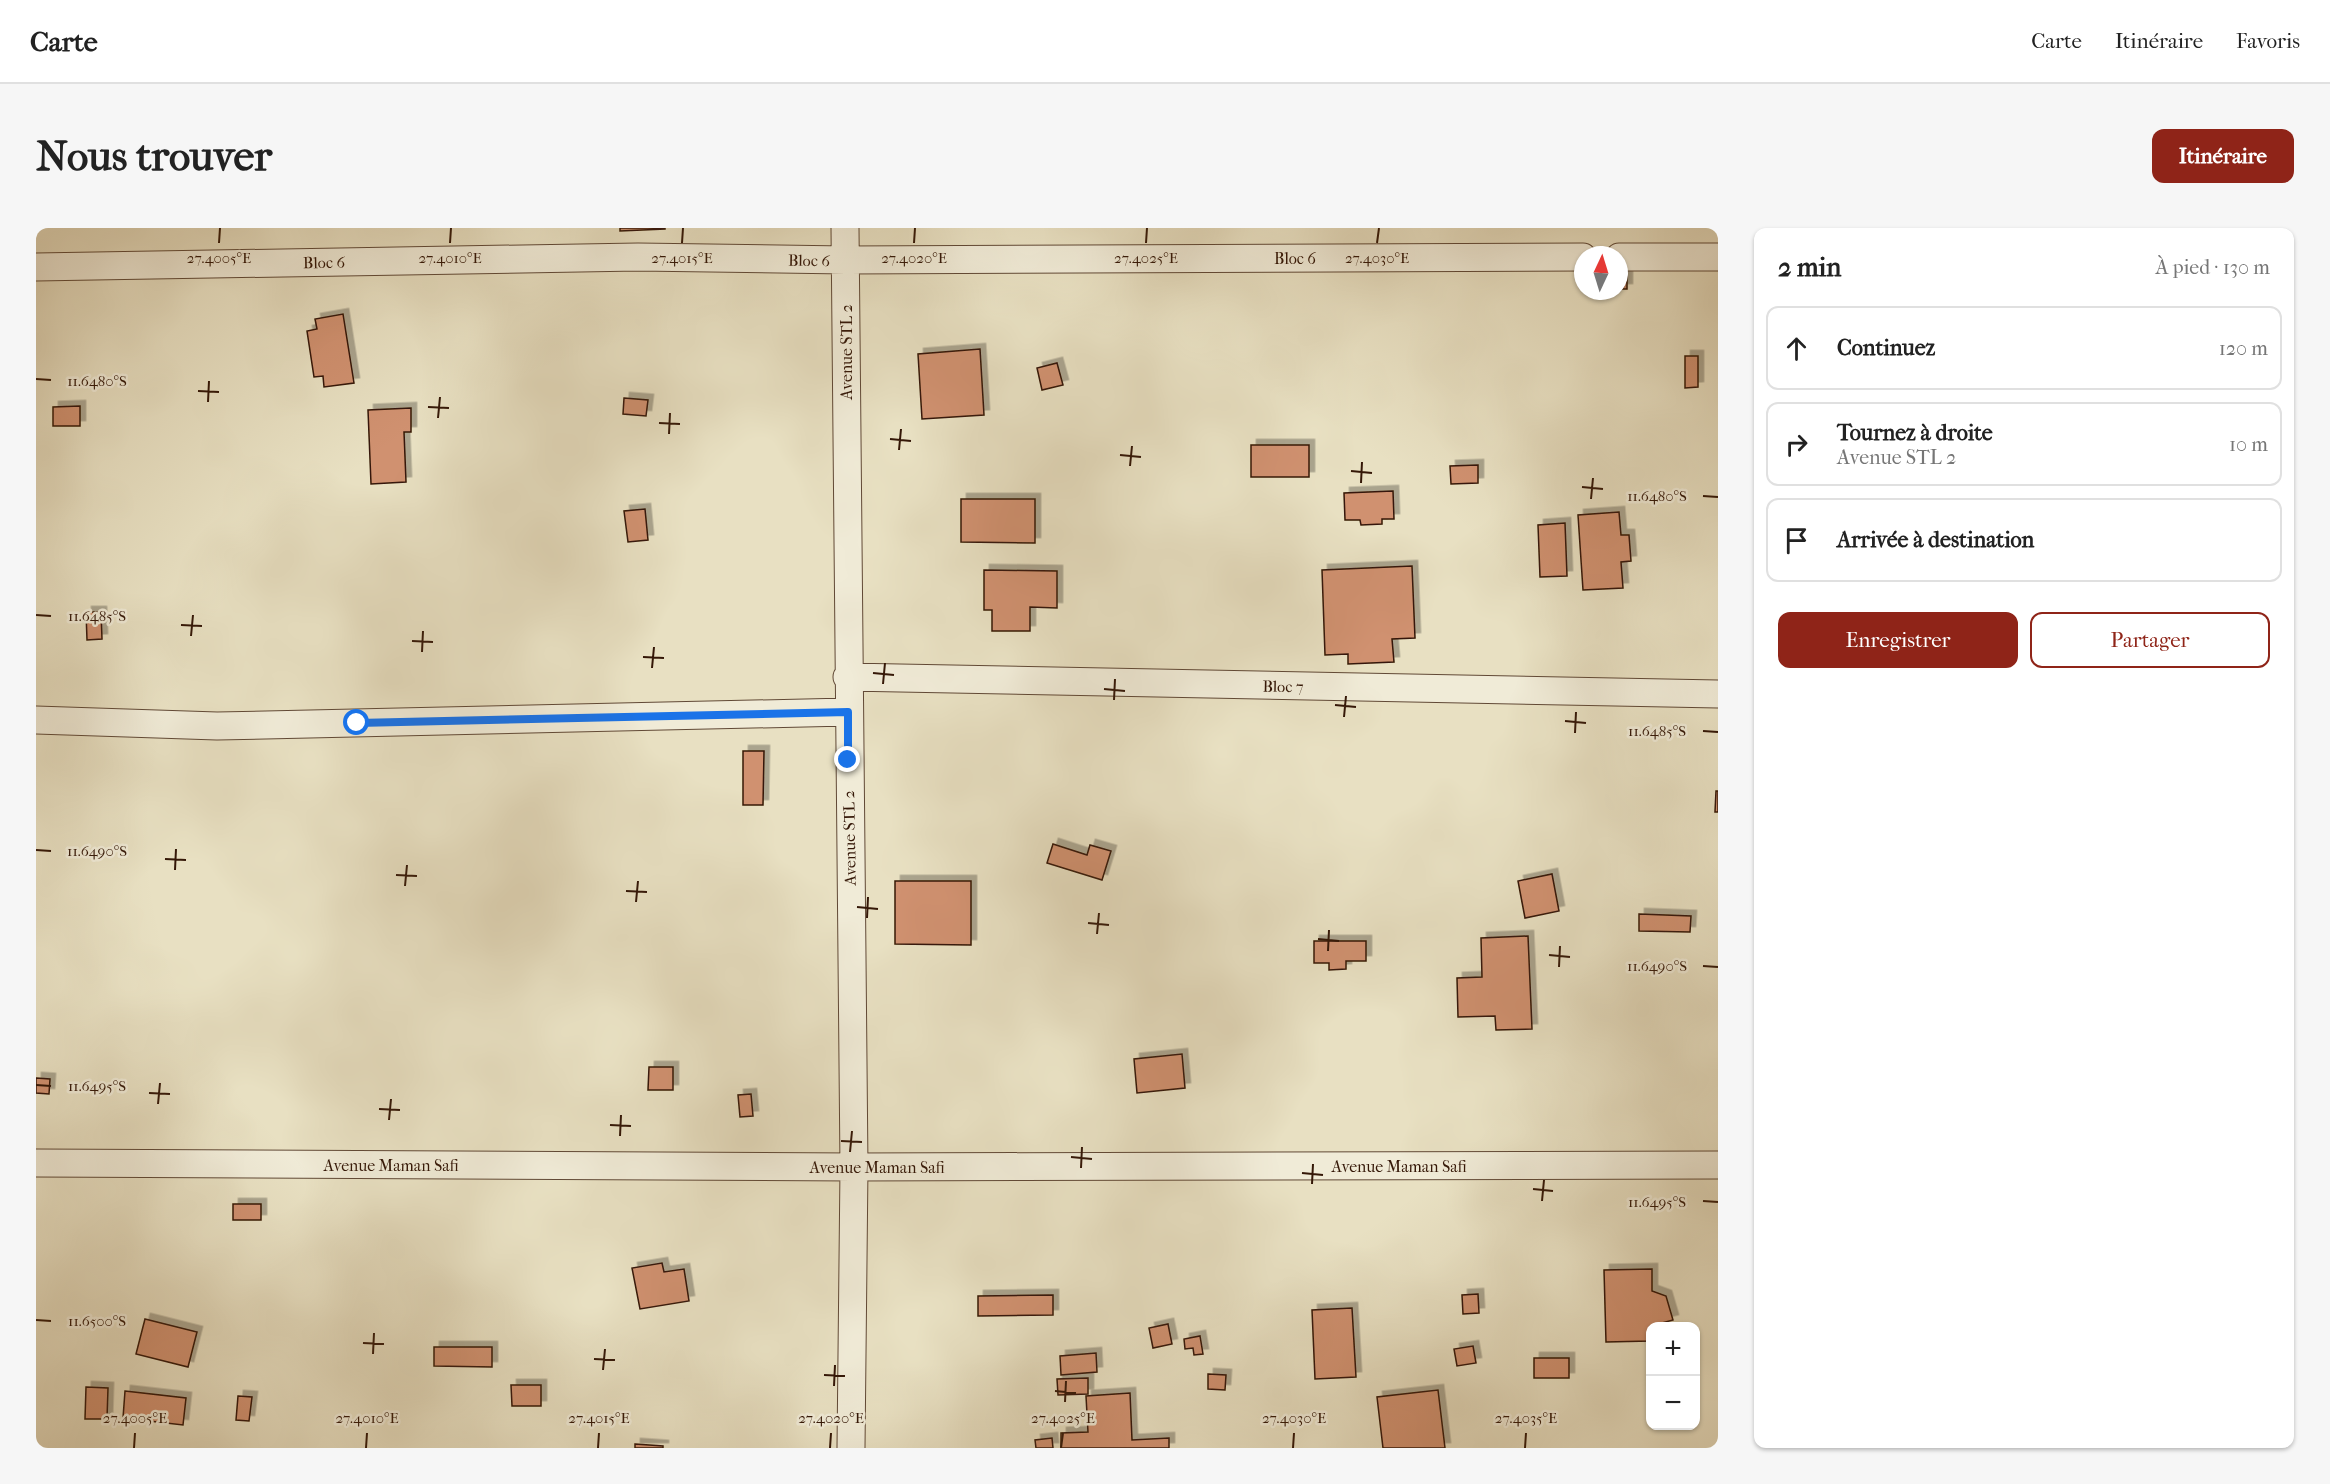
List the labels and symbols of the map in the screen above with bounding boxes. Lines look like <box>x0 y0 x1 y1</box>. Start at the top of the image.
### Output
north arrow <box>1574 246 1628 300</box>
text: 27.4005°E <box>187 249 251 267</box>
text: 27.4010°E <box>418 249 482 267</box>
text: 27.4015°E <box>651 249 713 267</box>
text: 27.4020°E <box>881 249 947 267</box>
text: 27.4025°E <box>1114 249 1178 267</box>
street label: Bloc 6 <box>1274 249 1316 268</box>
text: 27.4030°E <box>1345 249 1409 267</box>
street label: Bloc 6 <box>788 251 830 270</box>
street label: Bloc 6 <box>303 253 345 272</box>
street label: Avenue STL 2 <box>837 304 856 401</box>
text: 11.6480°S <box>67 372 127 390</box>
text: 11.6480°S <box>1627 487 1687 505</box>
text: 11.6485°S <box>68 607 126 625</box>
street label: Bloc 7 <box>1262 677 1304 696</box>
route start <box>343 709 369 735</box>
text: 11.6485°S <box>1628 722 1686 740</box>
route end <box>834 746 860 772</box>
street label: Avenue STL 2 <box>839 790 860 887</box>
text: 11.6490°S <box>67 842 127 860</box>
text: 11.6490°S <box>1627 957 1687 975</box>
text: 11.6495°S <box>68 1077 126 1095</box>
street label: Avenue Maman Safi <box>322 1156 459 1175</box>
street label: Avenue Maman Safi <box>1330 1157 1467 1176</box>
street label: Avenue Maman Safi <box>808 1158 945 1177</box>
text: 11.6495°S <box>1628 1193 1686 1211</box>
text: 11.6500°S <box>68 1312 126 1330</box>
text: 27.4005°E <box>103 1409 167 1427</box>
text: 27.4010°E <box>335 1409 399 1427</box>
text: 27.4015°E <box>568 1409 630 1427</box>
text: 27.4020°E <box>798 1409 864 1427</box>
text: 27.4025°E <box>1031 1409 1095 1427</box>
text: 27.4030°E <box>1262 1409 1326 1427</box>
text: 27.4035°E <box>1495 1409 1557 1427</box>

